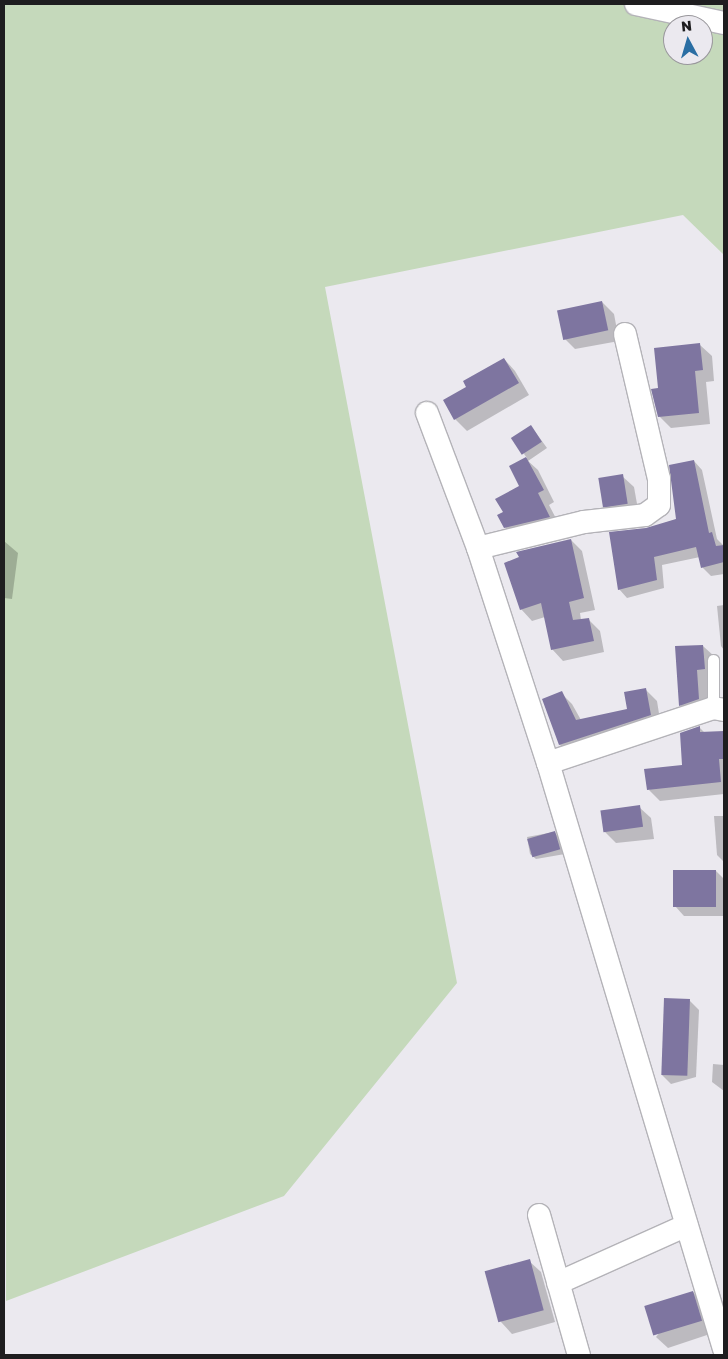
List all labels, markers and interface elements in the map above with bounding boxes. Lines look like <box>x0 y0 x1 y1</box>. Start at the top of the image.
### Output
north arrow <box>663 15 713 65</box>
text: N <box>680 17 693 35</box>

